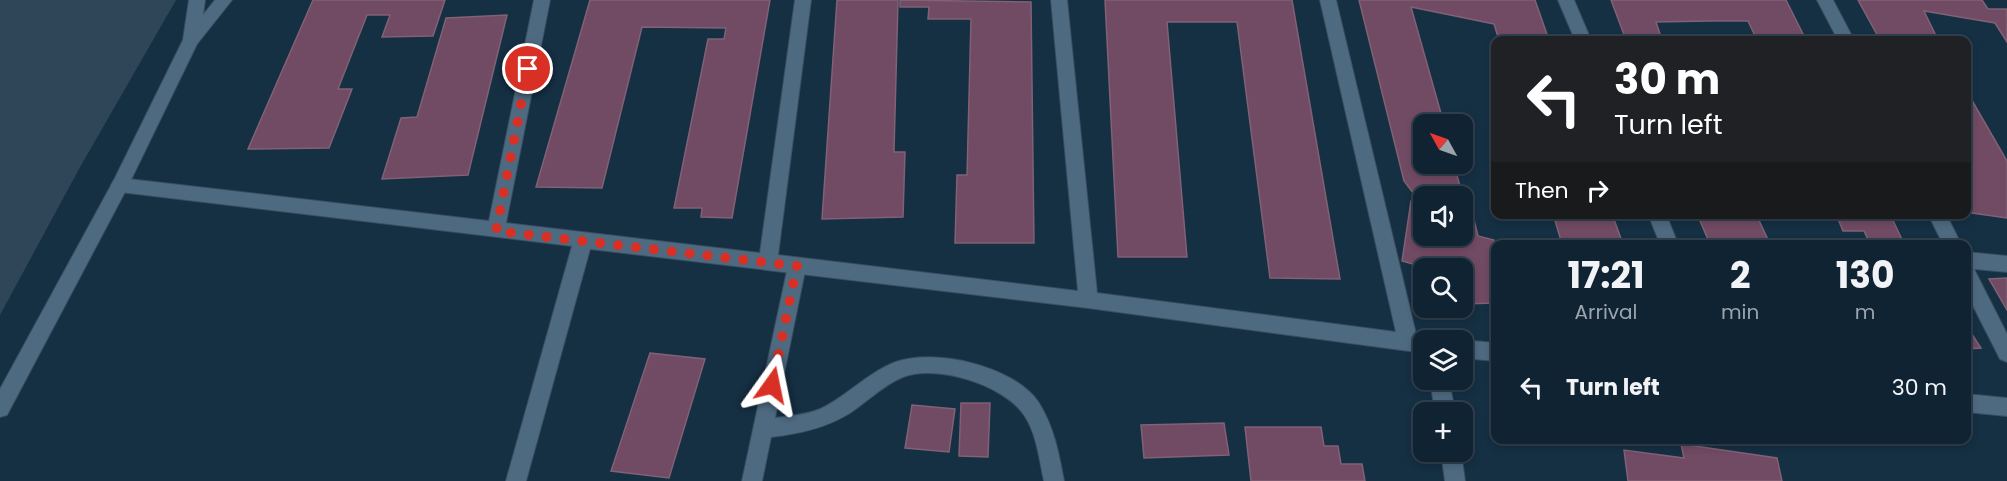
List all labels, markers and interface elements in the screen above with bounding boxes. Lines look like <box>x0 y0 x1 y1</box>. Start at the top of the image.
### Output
pin <box>502 43 553 94</box>
text: 30 m <box>1614 50 1720 109</box>
icon: arrive <box>511 52 544 85</box>
icon: left <box>1515 60 1593 138</box>
text: Turn left <box>1614 106 1723 143</box>
north arrow <box>1413 114 1473 174</box>
map controls <box>1413 114 1473 462</box>
icon: right <box>1581 174 1614 207</box>
text: Then <box>1515 175 1569 206</box>
button: sound <box>1413 186 1473 246</box>
text: 17:21 <box>1567 250 1645 301</box>
text: 2 <box>1730 250 1750 301</box>
text: 130 <box>1836 250 1895 301</box>
button: search <box>1413 258 1473 318</box>
text: Arrival <box>1575 298 1637 326</box>
text: min <box>1721 298 1759 326</box>
text: m <box>1855 298 1875 326</box>
button: layers <box>1413 330 1473 390</box>
position arrow <box>740 353 804 417</box>
icon: left <box>1515 371 1548 404</box>
text: Turn left <box>1566 372 1660 403</box>
text: 30 m <box>1892 372 1947 403</box>
button: + <box>1413 402 1473 462</box>

